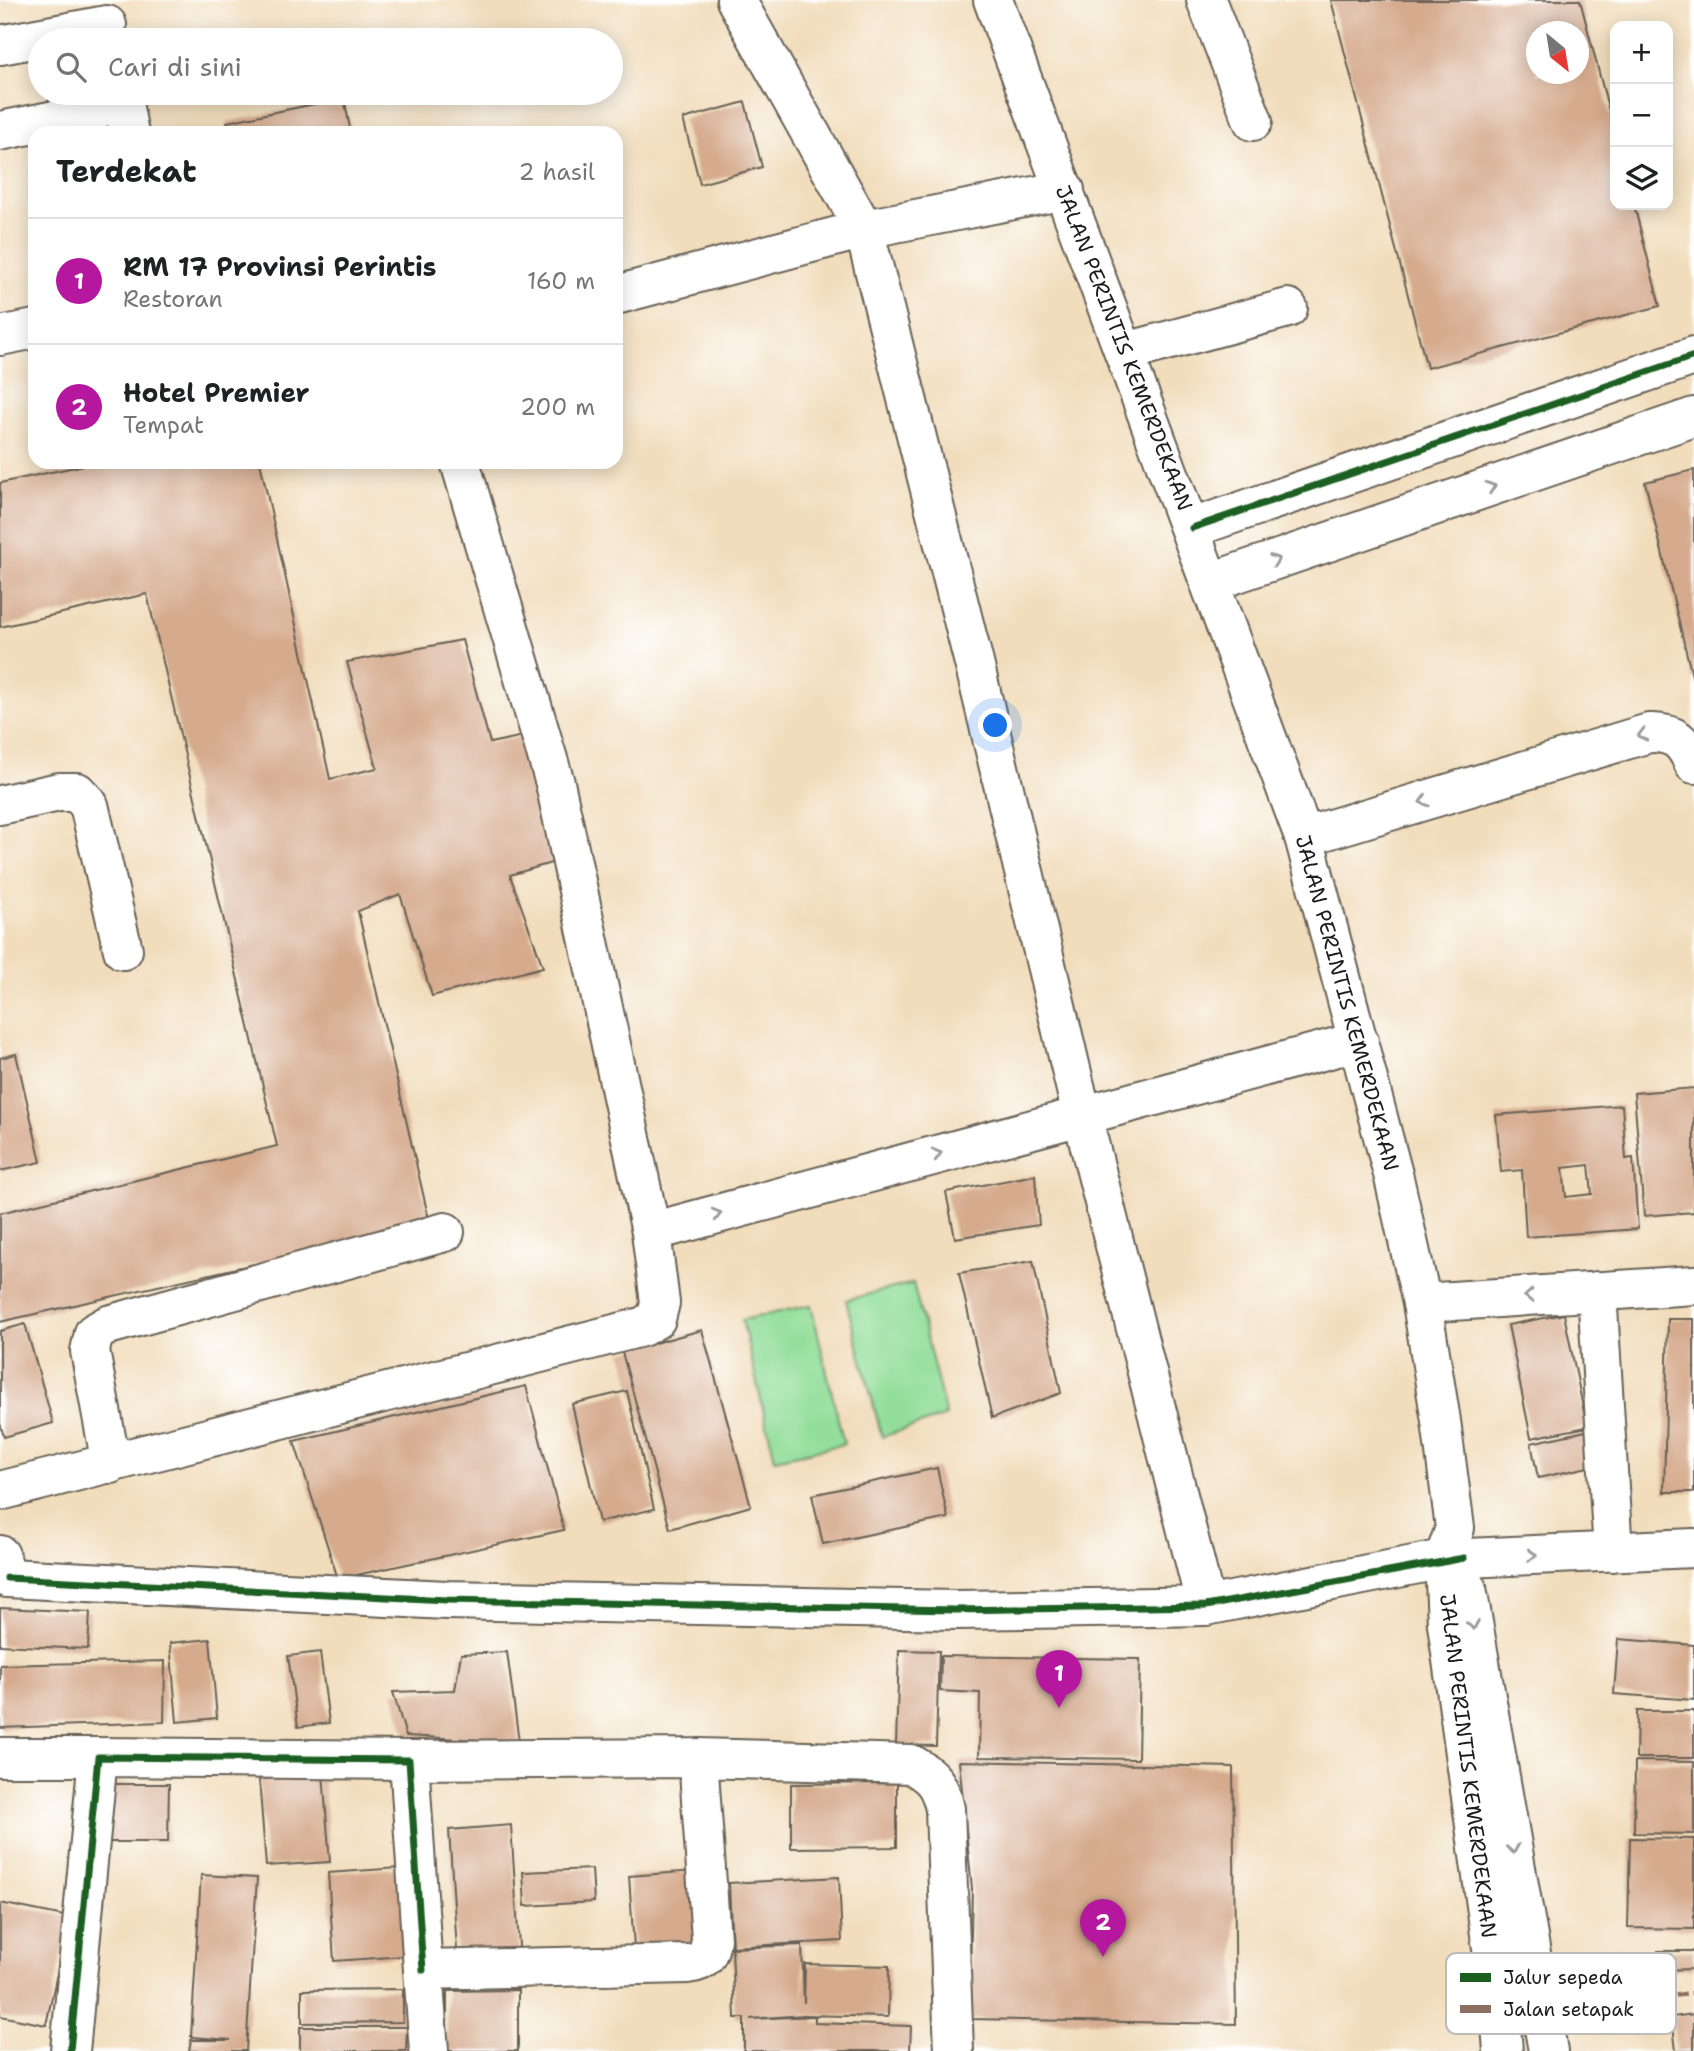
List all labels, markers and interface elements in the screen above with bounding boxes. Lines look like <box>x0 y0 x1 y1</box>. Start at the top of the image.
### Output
north arrow <box>1526 21 1589 84</box>
map controls <box>1610 21 1673 210</box>
button: + <box>1610 21 1673 84</box>
search box <box>28 28 623 105</box>
icon: search <box>52 48 90 86</box>
text: Cari di sini <box>108 49 242 84</box>
button: − <box>1610 84 1673 147</box>
button: layers <box>1610 147 1673 210</box>
text: Terdekat <box>56 151 196 192</box>
text: 2 hasil <box>519 157 595 187</box>
street label: JALAN PERINTIS KEMERDEKAAN <box>1049 181 1199 515</box>
text: RM 17 Provinsi Perintis <box>123 249 437 284</box>
text: 1 <box>74 266 84 296</box>
text: 160 m <box>527 266 595 296</box>
text: Restoran <box>123 284 223 314</box>
text: Hotel Premier <box>123 375 310 410</box>
text: 2 <box>71 392 87 422</box>
text: 200 m <box>520 392 595 422</box>
text: Tempat <box>123 410 204 440</box>
one-way arrow <box>1484 481 1496 495</box>
one-way arrow <box>1269 554 1281 568</box>
your location <box>978 708 1012 742</box>
one-way arrow <box>1636 727 1648 741</box>
one-way arrow <box>1419 792 1431 807</box>
street label: JALAN PERINTIS KEMERDEKAAN <box>1289 832 1405 1174</box>
one-way arrow <box>930 1148 942 1162</box>
one-way arrow <box>711 1208 723 1222</box>
one-way arrow <box>1524 1288 1535 1303</box>
one-way arrow <box>1527 1548 1538 1563</box>
street label: JALAN PERINTIS KEMERDEKAAN <box>1433 1592 1503 1940</box>
one-way arrow <box>1465 1619 1480 1631</box>
pin: 1 <box>1036 1650 1082 1708</box>
one-way arrow <box>1505 1843 1520 1855</box>
pin: 2 <box>1080 1899 1126 1957</box>
legend <box>1446 1953 1676 2034</box>
text: Jalur sepeda <box>1503 1965 1623 1990</box>
text: Jalan setapak <box>1503 1997 1634 2022</box>

